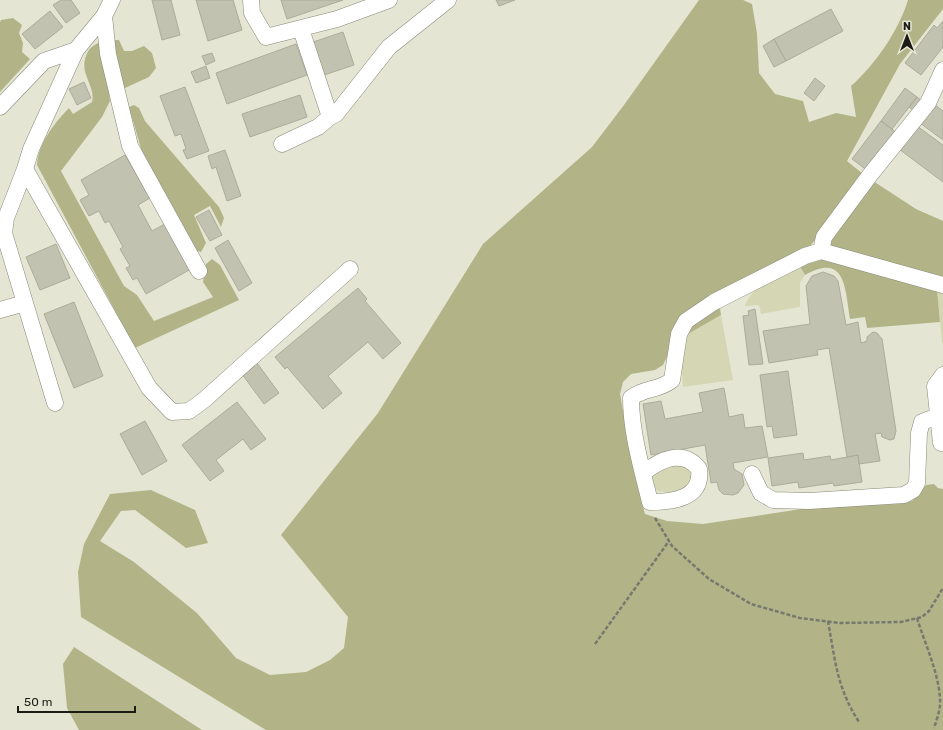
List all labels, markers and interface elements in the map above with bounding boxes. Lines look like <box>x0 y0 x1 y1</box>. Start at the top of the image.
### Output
north arrow <box>887 16 927 56</box>
text: N <box>903 20 911 33</box>
scale bar <box>18 688 135 714</box>
text: 50 m <box>24 695 52 709</box>

